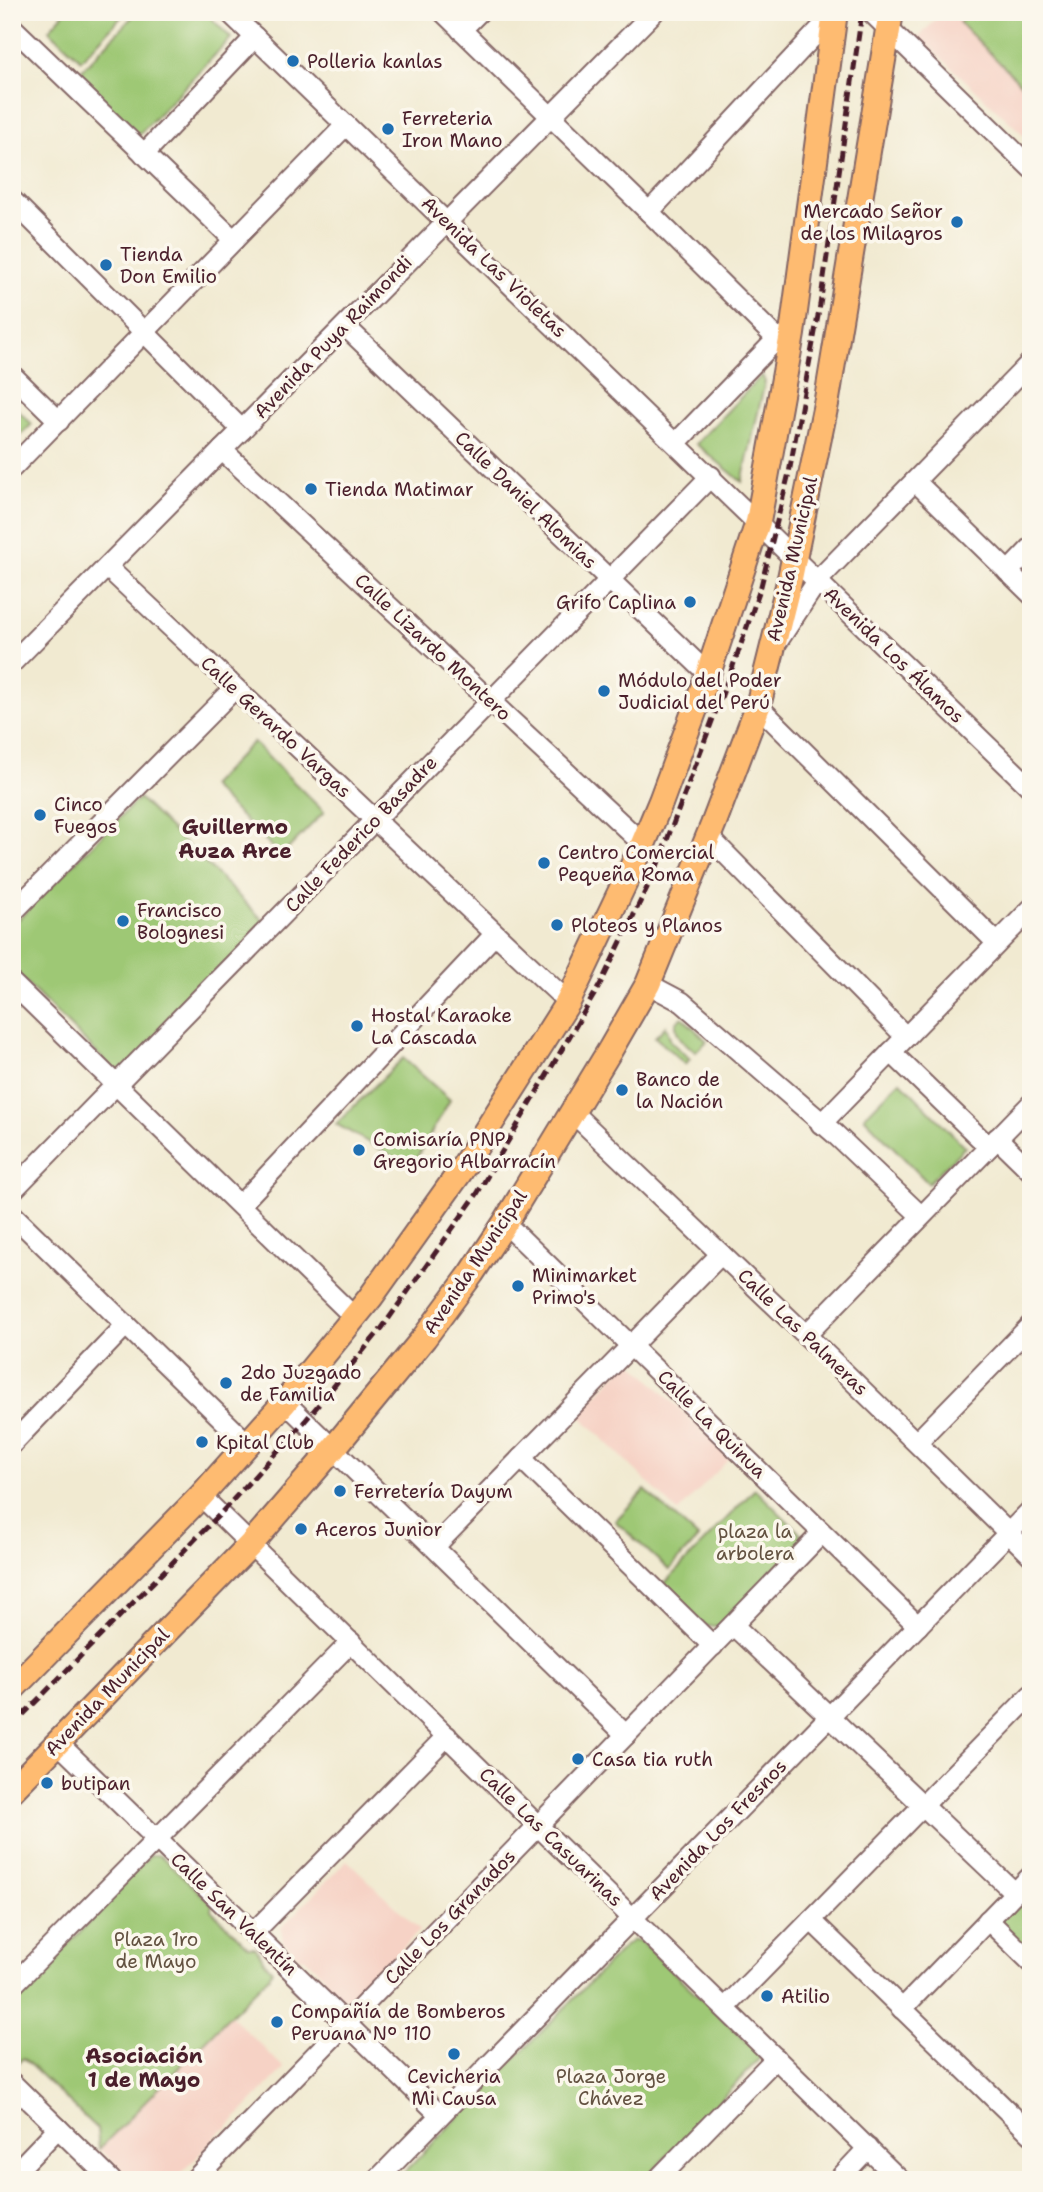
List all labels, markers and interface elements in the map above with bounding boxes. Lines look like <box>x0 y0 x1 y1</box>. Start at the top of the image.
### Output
place label: Polleria kanlas <box>307 49 443 74</box>
marker: Polleria kanlas <box>285 53 301 69</box>
place label: Ferreteria Iron Mano <box>402 106 502 153</box>
marker: Ferreteria Iron Mano <box>380 121 396 137</box>
street label: Avenida Las Violetas <box>416 191 572 343</box>
place label: Mercado Señor de los Milagros <box>801 199 943 246</box>
marker: Mercado Señor de los Milagros <box>949 214 965 230</box>
place label: Tienda Don Emilio <box>120 242 217 289</box>
street label: Avenida Puya Raimondi <box>248 250 418 424</box>
marker: Tienda Don Emilio <box>98 257 114 273</box>
street label: Calle Daniel Alomias <box>450 426 602 574</box>
street label: Avenida Municipal <box>761 474 823 644</box>
place label: Tienda Matimar <box>325 477 474 502</box>
marker: Tienda Matimar <box>303 481 319 497</box>
street label: Calle Lizardo Montero <box>349 568 517 726</box>
street label: Avenida Los Álamos <box>818 581 970 729</box>
place label: Grifo Caplina <box>556 590 676 615</box>
marker: Grifo Caplina <box>682 594 698 610</box>
street label: Calle Gerardo Vargas <box>195 651 357 803</box>
place label: Módulo del Poder Judicial del Perú <box>618 668 782 715</box>
marker: Módulo del Poder Judicial del Perú <box>596 683 612 699</box>
street label: Calle Federico Basadre <box>279 750 443 918</box>
place label: Cinco Fuegos <box>54 792 117 839</box>
marker: Cinco Fuegos <box>32 807 48 823</box>
district label: Guillermo Auza Arce <box>178 813 292 865</box>
place label: Centro Comercial Pequeña Roma <box>558 840 714 887</box>
marker: Centro Comercial Pequeña Roma <box>536 855 552 871</box>
place label: Francisco Bolognesi <box>137 898 225 945</box>
marker: Francisco Bolognesi <box>115 913 131 929</box>
place label: Ploteos y Planos <box>571 913 723 938</box>
marker: Ploteos y Planos <box>549 917 565 933</box>
place label: Hostal Karaoke La Cascada <box>371 1003 512 1050</box>
marker: Hostal Karaoke La Cascada <box>349 1018 365 1034</box>
place label: Banco de la Nación <box>636 1067 723 1114</box>
marker: Banco de la Nación <box>614 1082 630 1098</box>
place label: Comisaría PNP Gregorio Albarracín <box>373 1127 556 1174</box>
marker: Comisaría PNP Gregorio Albarracín <box>351 1142 367 1158</box>
street label: Avenida Municipal <box>417 1185 533 1339</box>
place label: Minimarket Primo's <box>532 1263 637 1310</box>
street label: Calle Las Palmeras <box>732 1263 874 1401</box>
marker: Minimarket Primo's <box>510 1278 526 1294</box>
place label: 2do Juzgado de Familia <box>240 1360 362 1407</box>
street label: Calle La Quinua <box>652 1364 772 1484</box>
marker: 2do Juzgado de Familia <box>218 1375 234 1391</box>
place label: Kpital Club <box>216 1430 314 1455</box>
marker: Kpital Club <box>194 1434 210 1450</box>
place label: Ferretería Dayum <box>354 1479 513 1504</box>
marker: Ferretería Dayum <box>332 1483 348 1499</box>
place label: Aceros Junior <box>315 1517 443 1542</box>
park label: plaza la arbolera <box>716 1519 794 1566</box>
marker: Aceros Junior <box>293 1521 309 1537</box>
street label: Avenida Municipal <box>39 1622 175 1761</box>
place label: Casa tia ruth <box>592 1747 713 1772</box>
marker: Casa tia ruth <box>570 1751 586 1767</box>
street label: Avenida Los Fresnos <box>644 1754 792 1906</box>
street label: Calle Las Casuarinas <box>474 1762 628 1912</box>
place label: butipan <box>61 1771 130 1796</box>
marker: butipan <box>39 1775 55 1791</box>
street label: Calle Los Granados <box>379 1844 521 1990</box>
street label: Calle San Valentín <box>165 1847 303 1981</box>
park label: Plaza 1ro de Mayo <box>114 1927 198 1974</box>
place label: Atilio <box>781 1984 830 2009</box>
marker: Atilio <box>759 1988 775 2004</box>
place label: Compañía de Bomberos Peruana Nº 110 <box>291 1999 506 2046</box>
marker: Compañía de Bomberos Peruana Nº 110 <box>269 2014 285 2030</box>
district label: Asociación 1 de Mayo <box>85 2042 203 2094</box>
marker: Cevicheria Mi Causa <box>446 2046 462 2062</box>
place label: Cevicheria Mi Causa <box>407 2064 501 2111</box>
park label: Plaza Jorge Chávez <box>556 2064 666 2111</box>

